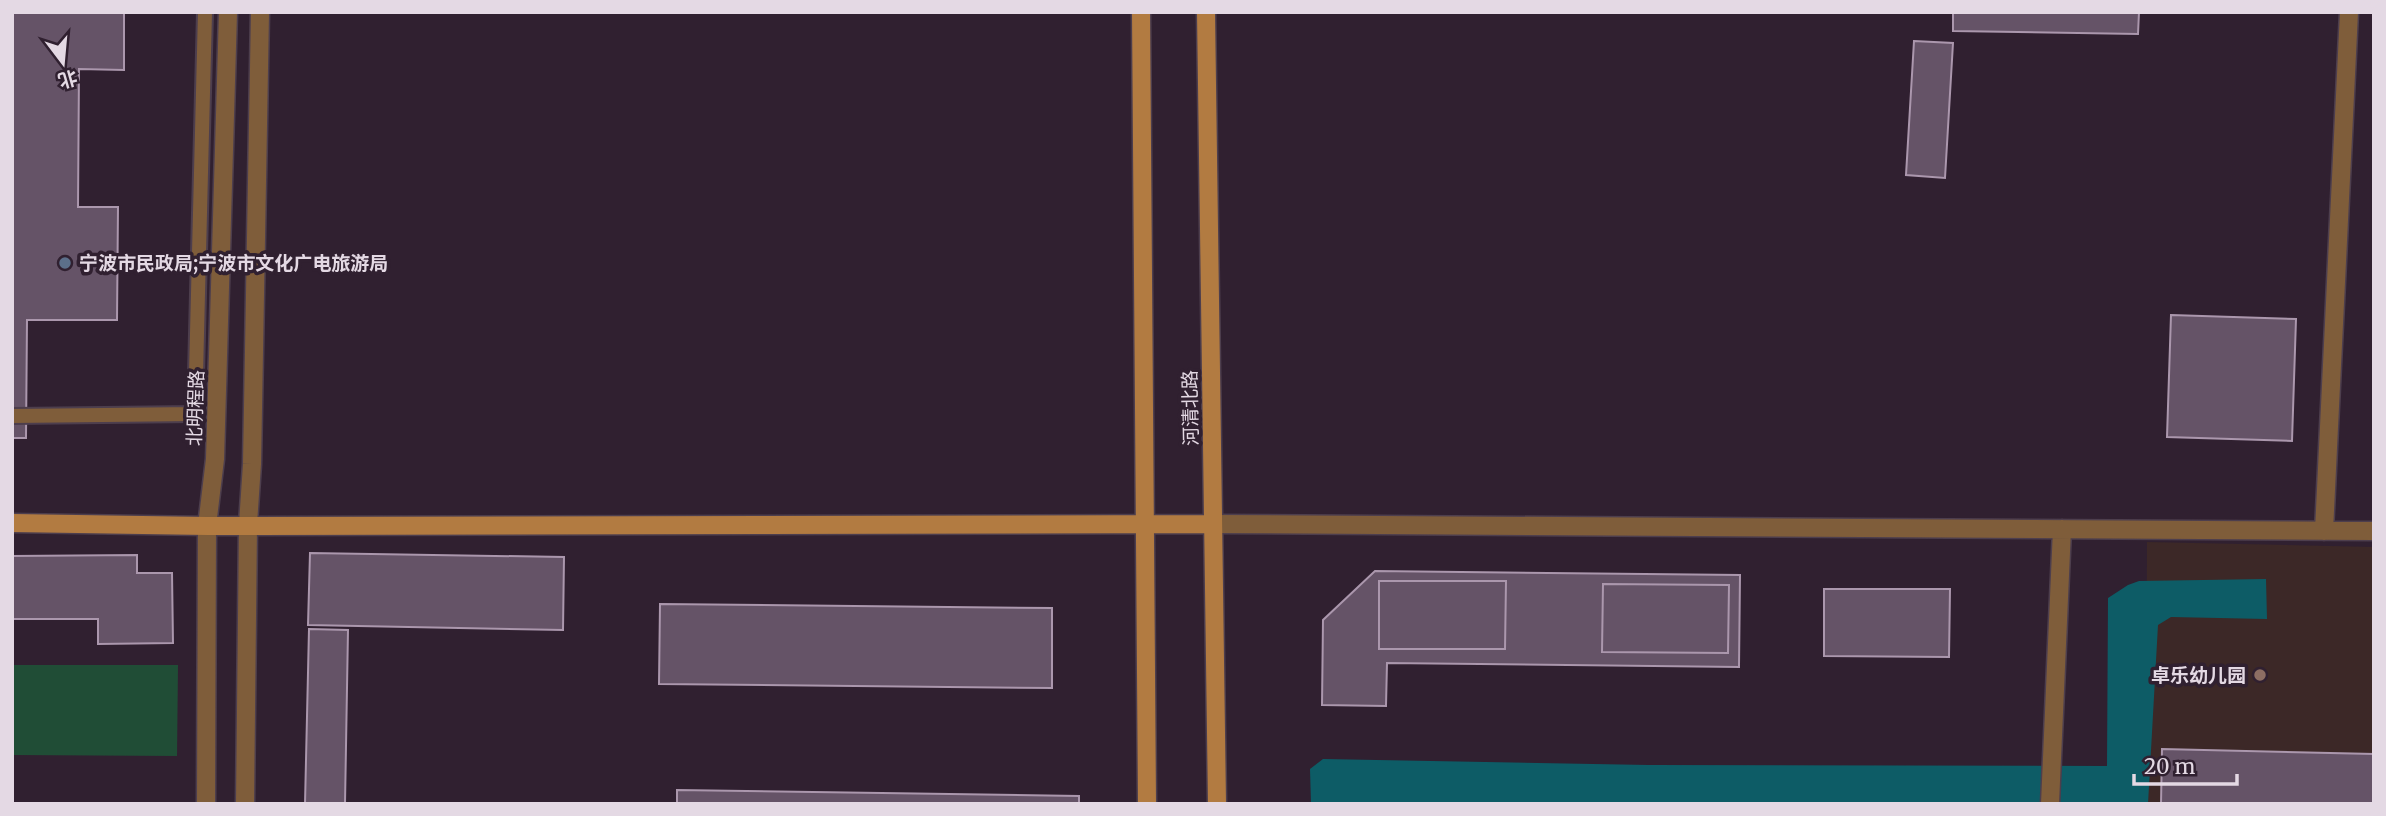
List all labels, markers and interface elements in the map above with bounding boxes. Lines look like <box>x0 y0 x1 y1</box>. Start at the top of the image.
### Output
north arrow <box>28 28 98 98</box>
text: 北 <box>55 65 80 93</box>
place label: 宁波市民政局;宁波市文化广电旅游局 <box>79 251 388 275</box>
marker: 宁波市民政局;宁波市文化广电旅游局 <box>57 255 73 271</box>
street label: 北明程路 <box>182 370 208 446</box>
street label: 河清北路 <box>1177 370 1203 446</box>
place label: 卓乐幼儿园 <box>2151 663 2246 687</box>
marker: 卓乐幼儿园 <box>2252 667 2268 683</box>
scale bar <box>2134 742 2237 786</box>
text: 20 m <box>2144 753 2196 780</box>

